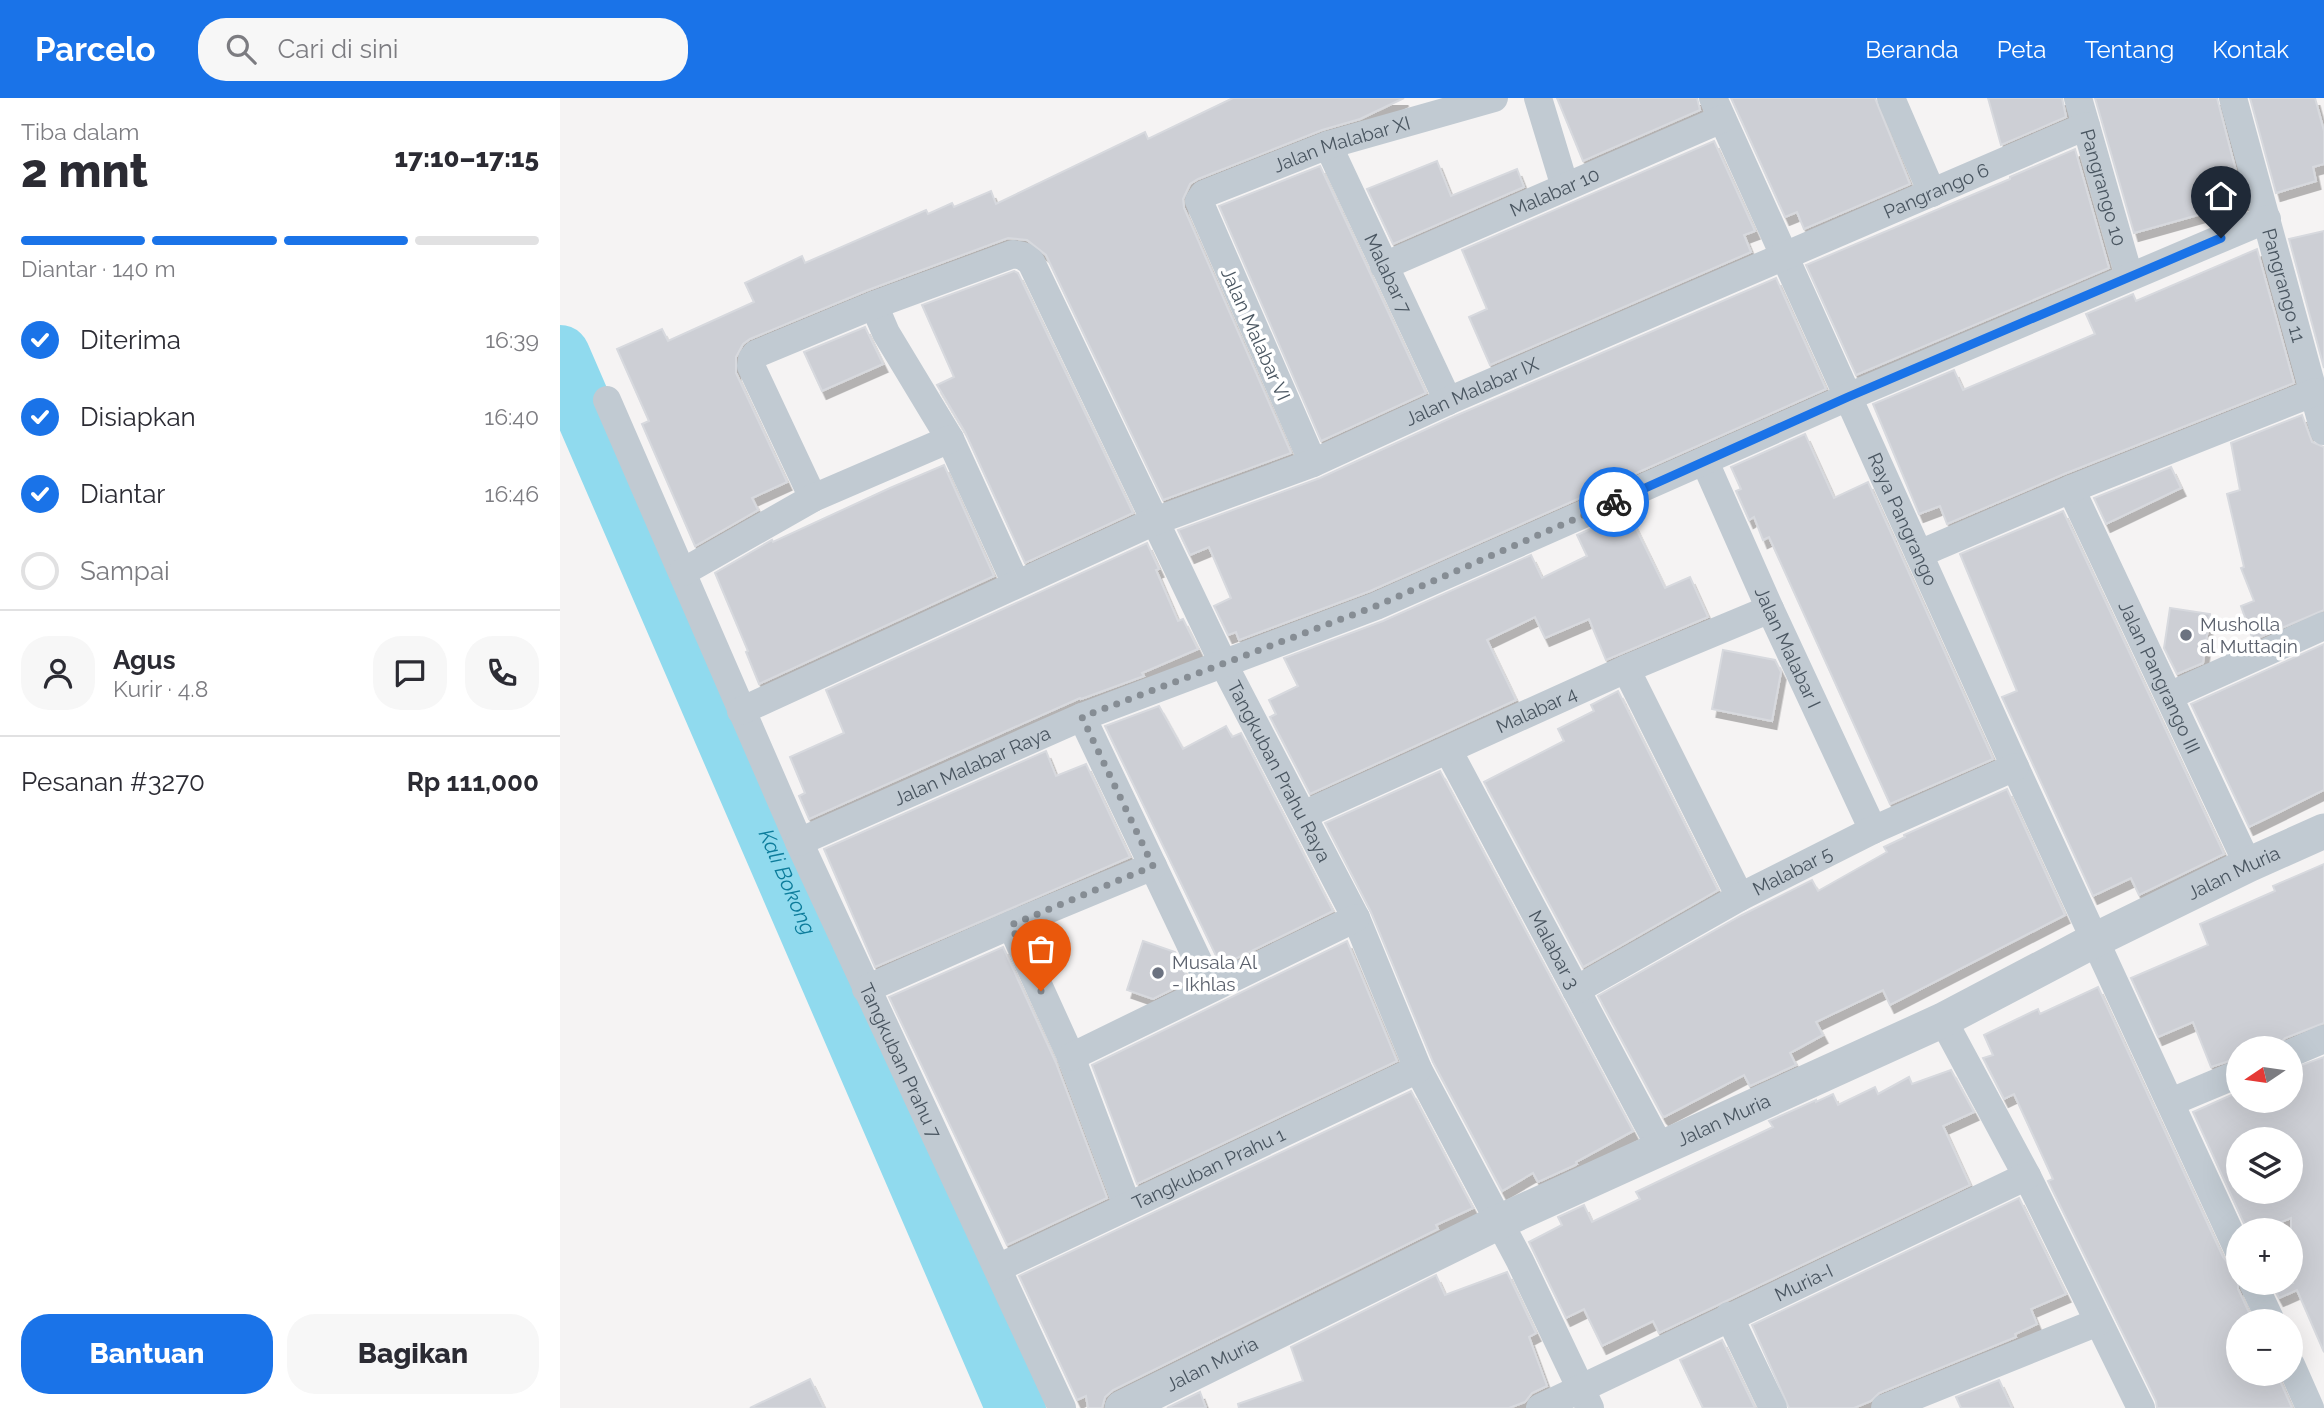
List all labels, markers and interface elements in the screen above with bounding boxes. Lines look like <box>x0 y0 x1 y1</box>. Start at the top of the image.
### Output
search box <box>198 18 688 81</box>
text: Parcelo <box>35 30 156 69</box>
icon: search <box>222 30 260 68</box>
text: Cari di sini <box>278 34 398 64</box>
text: Beranda <box>1865 35 1959 64</box>
text: Peta <box>1997 35 2046 64</box>
text: Tentang <box>2084 35 2174 64</box>
text: Kontak <box>2212 35 2289 64</box>
street label: Jalan Malabar XI <box>1270 111 1413 177</box>
text: Tiba dalam <box>21 118 139 145</box>
street label: Pangrango 10 <box>2076 126 2131 248</box>
text: 17:10–17:15 <box>394 143 539 173</box>
text: 2 mnt <box>21 144 148 198</box>
street label: Pangrango 6 <box>1880 158 1992 223</box>
street label: Malabar 10 <box>1506 163 1603 221</box>
pin <box>2191 166 2251 238</box>
icon: home <box>2202 177 2240 215</box>
street label: Pangrango 11 <box>2258 226 2310 345</box>
street label: Malabar 7 <box>1360 230 1416 317</box>
text: Diantar · 140 m <box>21 255 176 282</box>
street label: Jalan Malabar VI <box>1217 264 1295 404</box>
icon: check <box>21 321 59 359</box>
text: Diterima <box>80 325 181 355</box>
text: 16:39 <box>485 326 539 353</box>
street label: Jalan Malabar IX <box>1402 352 1542 430</box>
icon: check <box>21 398 59 436</box>
text: Disiapkan <box>80 402 196 432</box>
text: 16:40 <box>484 403 539 430</box>
street label: Raya Pangrango <box>1864 449 1943 589</box>
courier <box>1579 467 1649 537</box>
icon: check <box>21 475 59 513</box>
text: Diantar <box>80 479 165 509</box>
text: 16:46 <box>485 480 539 507</box>
icon: bike <box>1595 483 1633 521</box>
text: Sampai <box>80 556 170 586</box>
street label: Jalan Malabar I <box>1751 583 1826 711</box>
street label: Jalan Pangrango III <box>2114 597 2205 757</box>
place label: Musholla al Muttaqin <box>2200 613 2298 657</box>
marker: Musholla al Muttaqin <box>2178 627 2194 643</box>
button: person <box>21 636 95 710</box>
button: chat <box>373 636 447 710</box>
button: phone <box>465 636 539 710</box>
text: Agus <box>113 645 175 675</box>
text: Kurir · 4.8 <box>113 675 208 702</box>
street label: Tangkuban Prahu Raya <box>1223 677 1336 865</box>
street label: Malabar 4 <box>1493 682 1580 737</box>
street label: Jalan Malabar Raya <box>890 721 1054 810</box>
text: Pesanan #3270 <box>21 767 205 797</box>
text: Rp 111,000 <box>407 767 539 797</box>
water label: Kali Bokong <box>754 825 822 939</box>
street label: Jalan Muria <box>2184 841 2283 904</box>
street label: Malabar 5 <box>1749 842 1836 900</box>
street label: Malabar 3 <box>1525 906 1584 992</box>
pin <box>1011 919 1071 991</box>
icon: bag <box>1022 930 1060 968</box>
place label: Musala Al - Ikhlas <box>1172 951 1258 995</box>
marker: Musala Al - Ikhlas <box>1150 965 1166 981</box>
street label: Tangkuban Prahu 7 <box>855 980 946 1142</box>
north arrow <box>2226 1036 2303 1113</box>
map controls <box>2226 1036 2303 1386</box>
street label: Jalan Muria <box>1673 1089 1774 1151</box>
street label: Tangkuban Prahu 1 <box>1129 1123 1288 1214</box>
button: layers <box>2226 1127 2303 1204</box>
button: + <box>2226 1218 2303 1295</box>
street label: Muria-I <box>1771 1259 1836 1306</box>
button: − <box>2226 1309 2303 1386</box>
button: Bantuan <box>21 1314 273 1394</box>
button: Bagikan <box>287 1314 539 1394</box>
street label: Jalan Muria <box>1162 1332 1261 1396</box>

